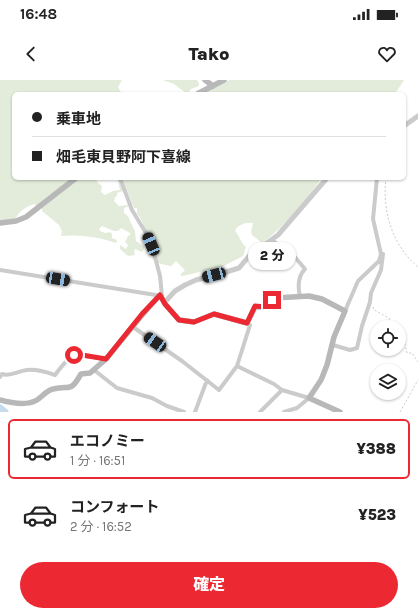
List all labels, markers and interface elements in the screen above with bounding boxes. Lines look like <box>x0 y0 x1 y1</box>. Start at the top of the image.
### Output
text: 16:48 <box>20 5 57 23</box>
icon: back <box>20 43 42 65</box>
text: Tako <box>188 43 230 65</box>
icon: heart <box>376 43 398 65</box>
text: 乗車地 <box>56 110 101 128</box>
text: 畑毛東貝野阿下喜線 <box>56 148 191 166</box>
car <box>141 231 161 257</box>
callout: 2 分 <box>248 242 296 270</box>
text: 2 分 <box>260 248 284 263</box>
car <box>201 266 227 284</box>
car <box>45 271 71 287</box>
route end <box>263 291 281 309</box>
map controls <box>370 320 406 400</box>
button: locate <box>370 320 406 356</box>
car <box>142 330 168 354</box>
route start <box>65 346 83 364</box>
button: layers <box>370 364 406 400</box>
icon: car <box>22 431 58 467</box>
text: エコノミー <box>70 432 145 450</box>
text: ¥388 <box>356 440 396 458</box>
text: 1 分 · 16:51 <box>70 453 125 468</box>
icon: car <box>22 497 58 533</box>
text: コンフォート <box>70 498 160 516</box>
text: ¥523 <box>358 506 396 524</box>
text: 2 分 · 16:52 <box>70 519 132 534</box>
button: 確定 <box>20 562 398 608</box>

